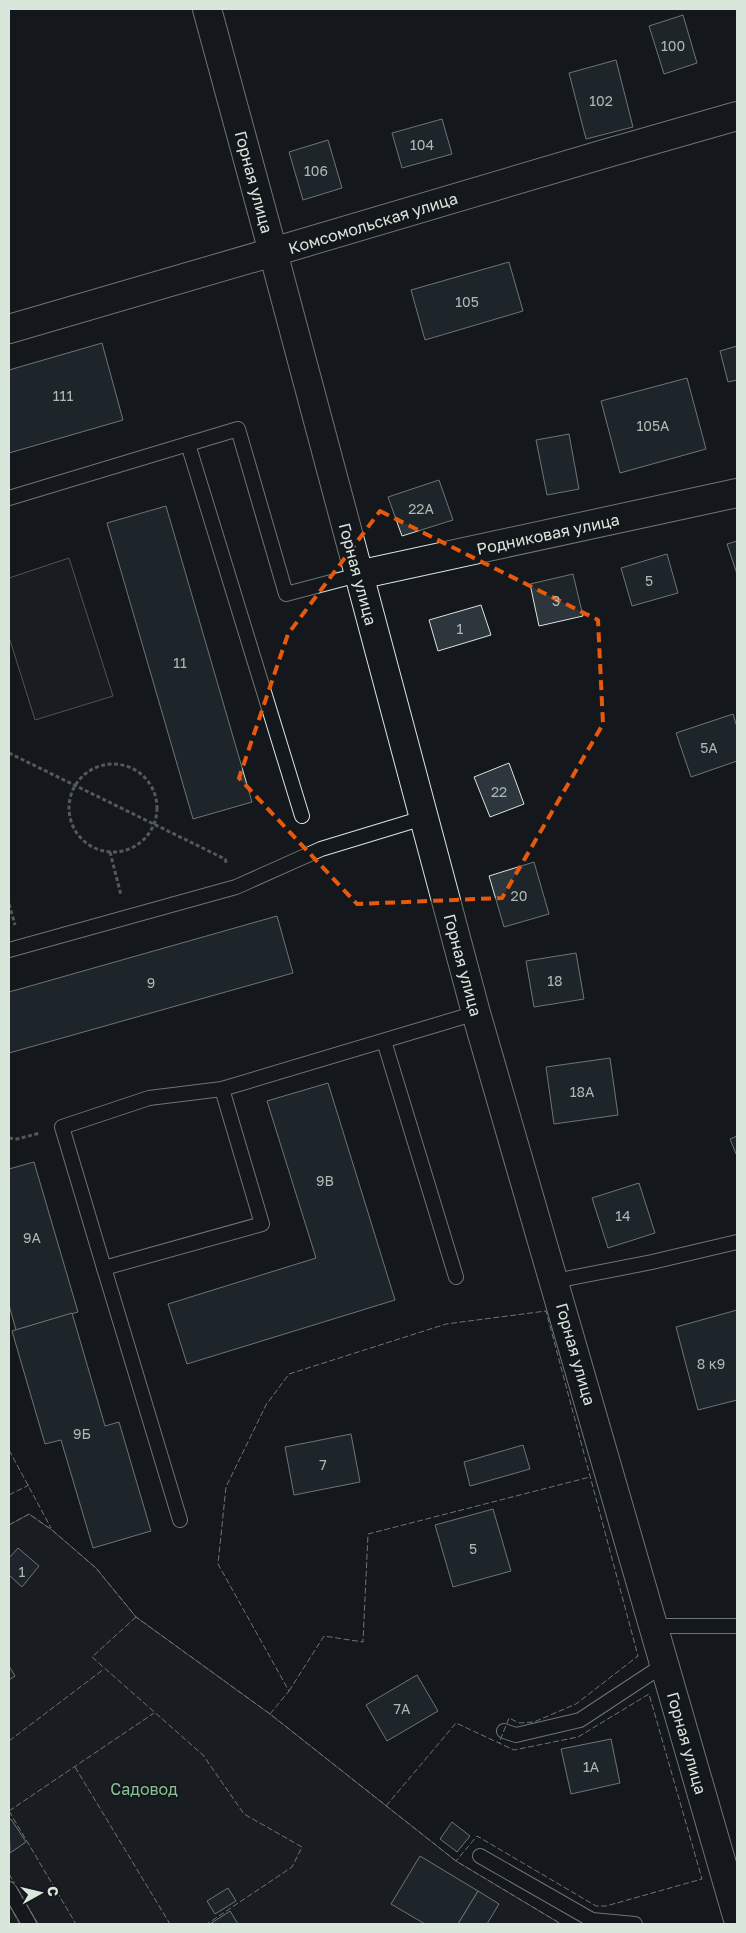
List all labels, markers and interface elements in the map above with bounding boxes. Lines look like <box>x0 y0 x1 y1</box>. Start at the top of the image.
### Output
house number: 100 <box>661 37 685 54</box>
house number: 102 <box>589 92 613 109</box>
street label: Горная улица <box>231 128 277 236</box>
house number: 104 <box>410 136 434 153</box>
house number: 106 <box>304 162 328 179</box>
street label: Комсомольская улица <box>286 188 460 258</box>
house number: 105 <box>455 293 479 310</box>
house number: 111 <box>53 387 73 404</box>
house number: 105А <box>637 417 670 434</box>
house number: 22А <box>408 500 434 517</box>
street label: Родниковая улица <box>475 509 621 559</box>
street label: Горная улица <box>335 520 381 628</box>
house number: 5 <box>645 572 653 589</box>
house number: 3 <box>552 592 560 609</box>
house number: 1 <box>457 620 464 637</box>
house number: 11 <box>173 654 187 671</box>
house number: 5А <box>700 739 718 756</box>
house number: 22 <box>491 783 507 800</box>
house number: 20 <box>511 887 527 904</box>
street label: Горная улица <box>440 911 486 1019</box>
house number: 18 <box>547 972 563 989</box>
house number: 9 <box>147 974 155 991</box>
house number: 18А <box>570 1083 595 1100</box>
house number: 9В <box>316 1172 334 1189</box>
house number: 14 <box>615 1207 631 1224</box>
house number: 9А <box>23 1229 42 1246</box>
street label: Горная улица <box>552 1301 600 1407</box>
house number: 8 к9 <box>697 1355 725 1372</box>
house number: 9Б <box>73 1425 91 1442</box>
house number: 7 <box>319 1456 327 1473</box>
house number: 5 <box>469 1540 477 1557</box>
house number: 1 <box>19 1563 26 1580</box>
street label: Горная улица <box>663 1690 711 1796</box>
house number: 7А <box>394 1700 411 1717</box>
house number: 1А <box>583 1758 600 1775</box>
park label: Садовод <box>110 1779 178 1799</box>
north arrow <box>15 1868 65 1918</box>
text: С <box>44 1885 62 1897</box>

